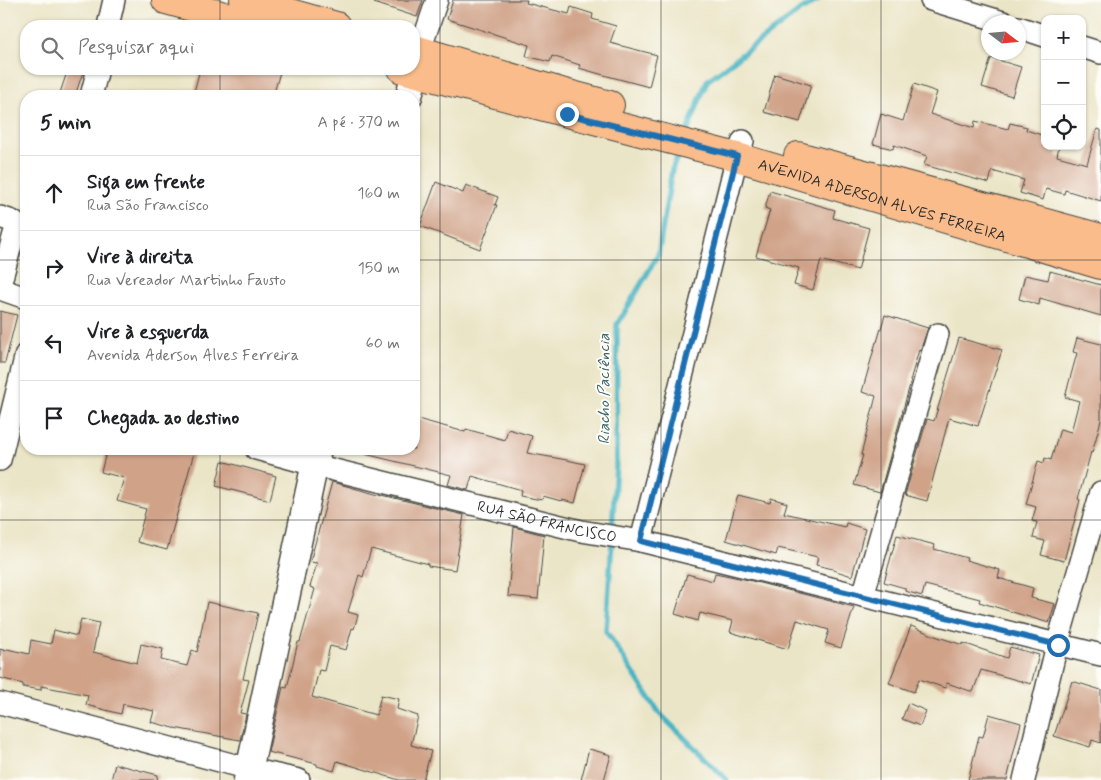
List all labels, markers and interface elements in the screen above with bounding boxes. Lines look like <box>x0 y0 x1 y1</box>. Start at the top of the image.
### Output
north arrow <box>981 15 1026 60</box>
map controls <box>1041 15 1086 150</box>
button: + <box>1041 15 1086 60</box>
search box <box>20 20 420 75</box>
icon: search <box>38 34 66 62</box>
text: Pesquisar aqui <box>78 35 194 60</box>
button: − <box>1041 60 1086 105</box>
route end <box>556 103 579 126</box>
button: locate <box>1041 105 1086 150</box>
text: 5 min <box>40 109 92 137</box>
text: A pé · 370 m <box>317 112 400 133</box>
street label: AVENIDA ADERSON ALVES FERREIRA <box>756 155 1009 247</box>
text: Siga em frente <box>87 170 205 195</box>
icon: ahead <box>40 179 68 207</box>
text: 160 m <box>357 183 400 204</box>
text: Rua São Francisco <box>87 195 209 216</box>
text: Vire à direita <box>87 245 193 270</box>
icon: right <box>40 254 68 282</box>
text: 150 m <box>358 258 400 279</box>
text: Rua Vereador Martinho Fausto <box>87 270 286 291</box>
text: Vire à esquerda <box>87 320 209 345</box>
icon: left <box>40 329 68 357</box>
text: 60 m <box>366 333 400 354</box>
water label: Riacho Paciência <box>594 333 615 444</box>
text: Avenida Aderson Alves Ferreira <box>87 345 299 366</box>
icon: arrive <box>40 404 68 432</box>
text: Chegada ao destino <box>87 406 239 431</box>
street label: RUA SÃO FRANCISCO <box>475 497 618 548</box>
route start <box>1047 634 1070 657</box>

